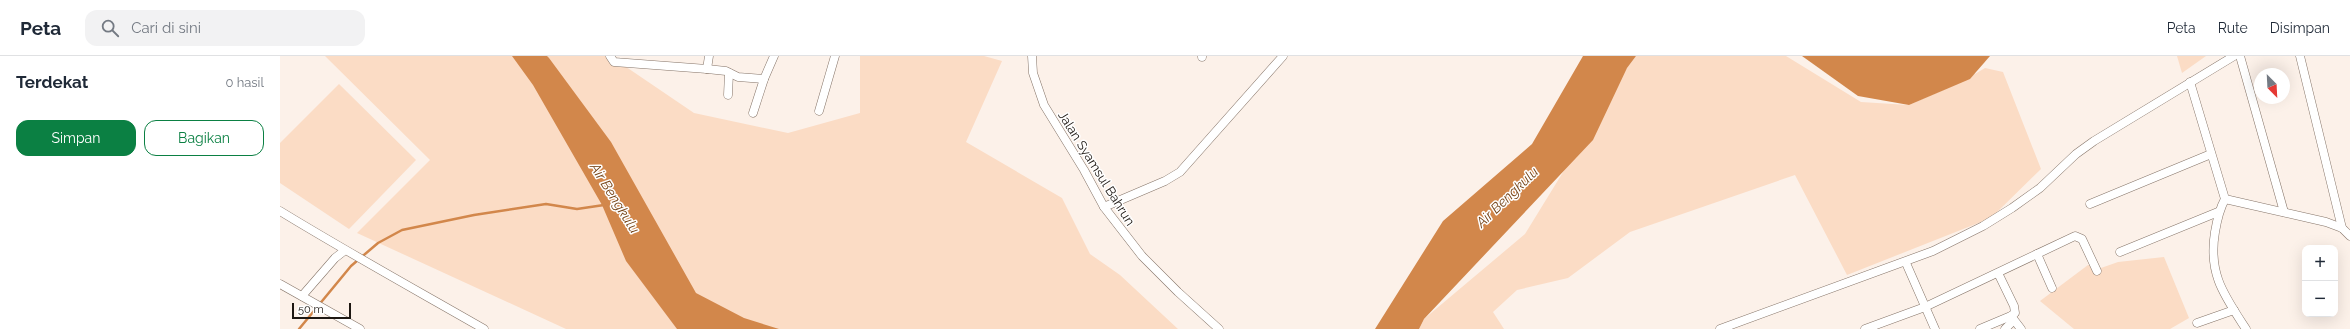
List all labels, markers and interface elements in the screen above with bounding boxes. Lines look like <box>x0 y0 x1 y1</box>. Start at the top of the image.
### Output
search box <box>85 10 365 46</box>
text: Peta <box>20 17 61 39</box>
icon: search <box>99 17 121 39</box>
text: Cari di sini <box>131 19 201 37</box>
text: Peta <box>2167 20 2196 36</box>
text: Rute <box>2218 20 2248 36</box>
text: Disimpan <box>2270 20 2330 36</box>
north arrow <box>2254 68 2290 104</box>
text: Terdekat <box>16 72 88 92</box>
text: 0 hasil <box>225 75 264 90</box>
street label: Jalan Syamsul Bahrun <box>1055 108 1138 228</box>
button: Simpan <box>16 120 136 156</box>
button: Bagikan <box>144 120 264 156</box>
water label: Air Bengkulu <box>587 159 643 236</box>
water label: Air Bengkulu <box>1472 163 1541 231</box>
map controls <box>2302 245 2338 317</box>
button: + <box>2302 245 2338 281</box>
button: − <box>2302 281 2338 317</box>
scale bar <box>292 301 351 320</box>
text: 50 m <box>298 303 324 316</box>

